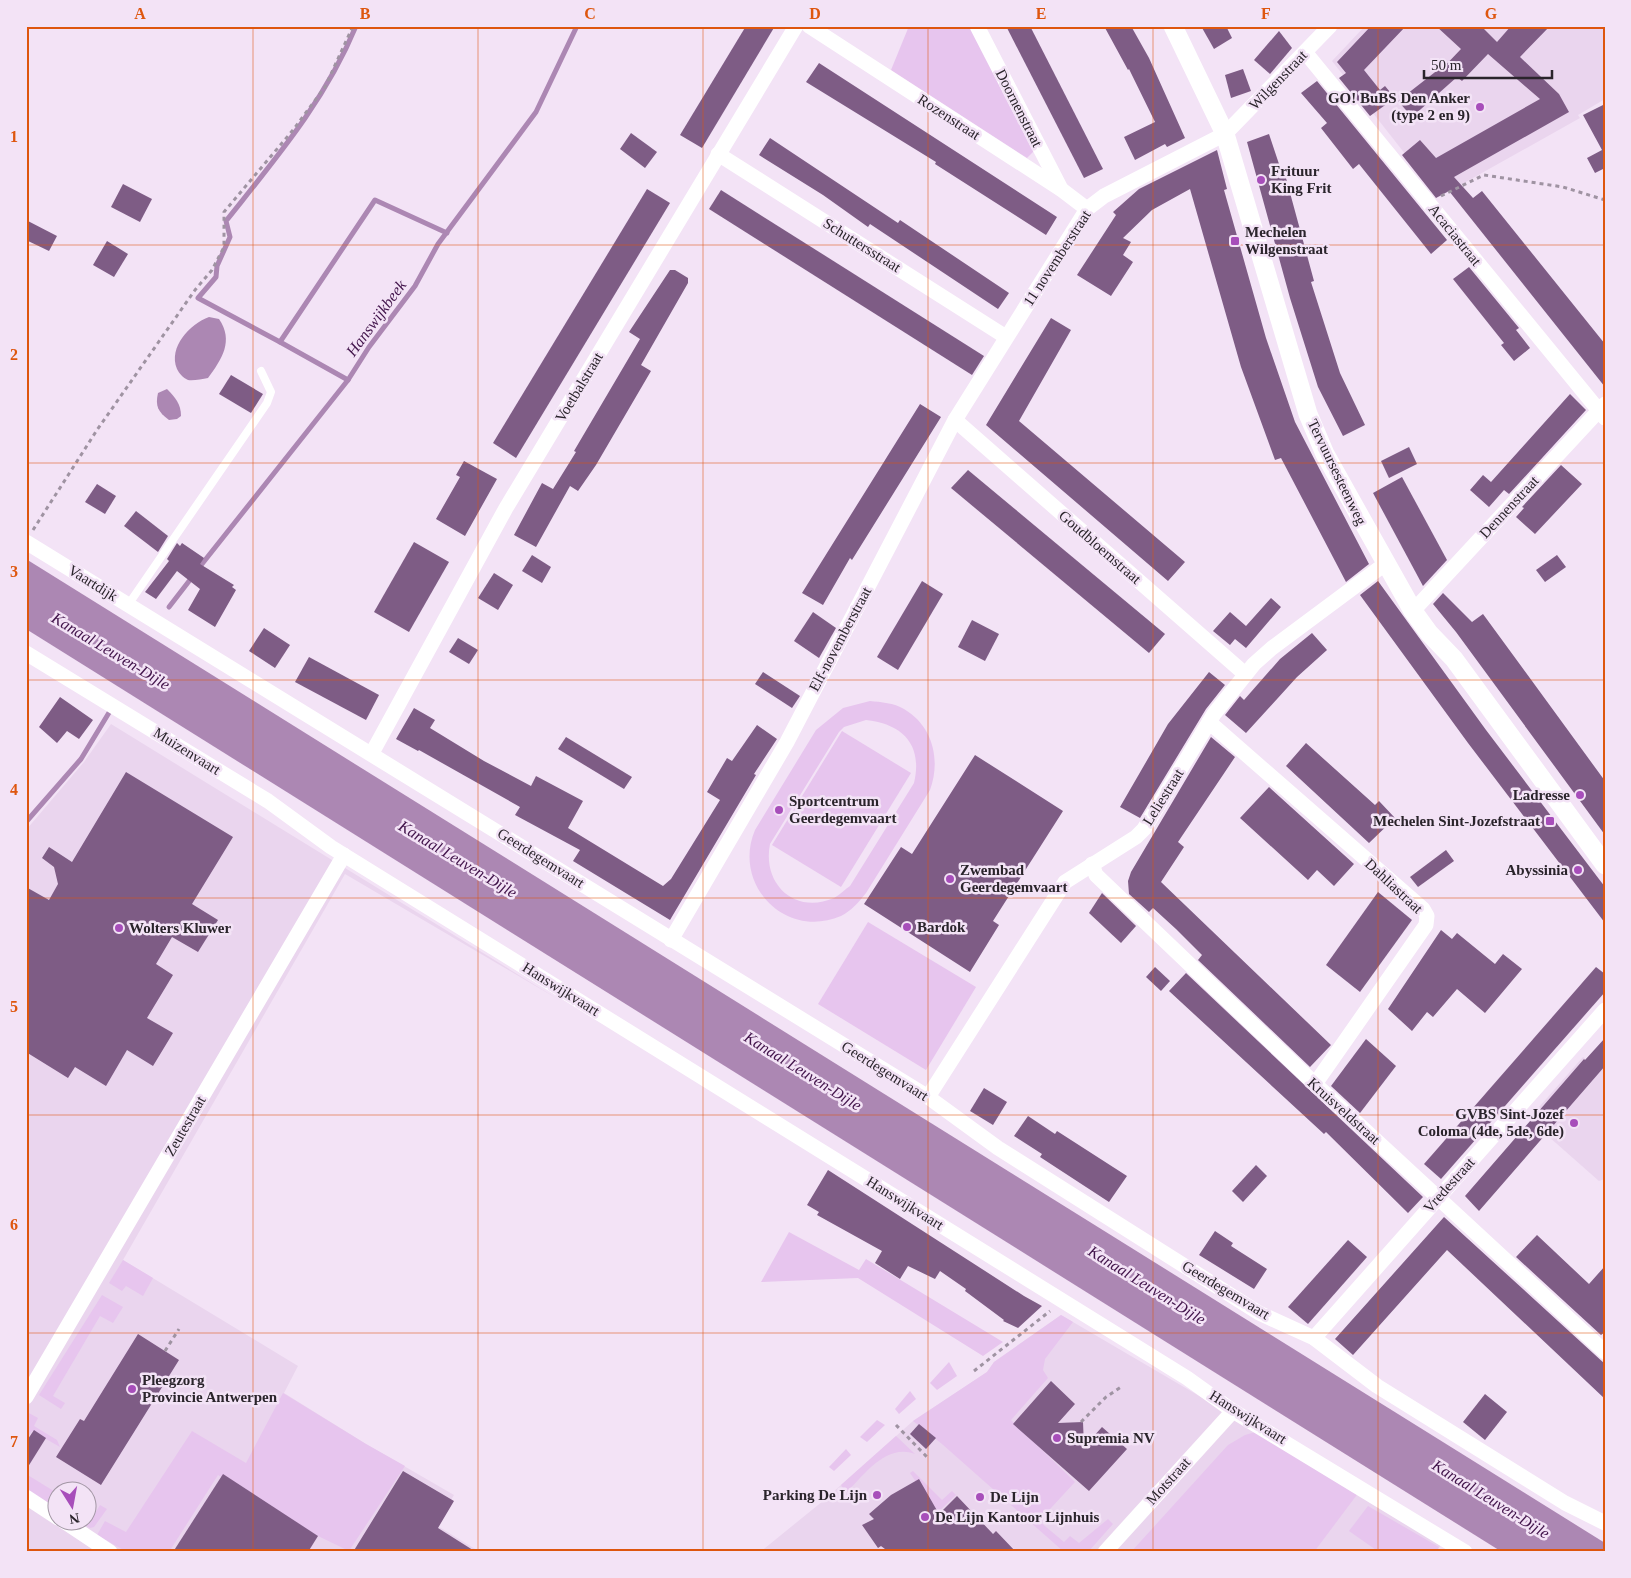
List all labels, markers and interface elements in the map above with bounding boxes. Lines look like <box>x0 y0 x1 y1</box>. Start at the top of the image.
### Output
text: A <box>134 5 146 22</box>
text: B <box>360 5 371 22</box>
text: C <box>584 5 596 22</box>
text: D <box>809 5 821 22</box>
text: E <box>1036 5 1046 22</box>
text: F <box>1261 5 1271 22</box>
text: G <box>1485 5 1498 22</box>
street label: Wilgenstraat <box>1246 47 1311 113</box>
scale bar <box>1424 48 1551 80</box>
text: 50 m <box>1431 57 1462 73</box>
street label: Doornenstraat <box>993 67 1046 150</box>
place label: GO! BuBS Den Anker (type 2 en 9) <box>1328 90 1470 124</box>
street label: Rozenstraat <box>915 91 984 143</box>
marker: GO! BuBS Den Anker (type 2 en 9) <box>1474 101 1486 113</box>
text: 1 <box>10 128 18 145</box>
place label: Frituur King Frit <box>1271 163 1331 196</box>
marker: Frituur King Frit <box>1255 174 1267 186</box>
street label: Acaciastraat <box>1425 201 1485 269</box>
street label: 11 novemberstraat <box>1020 207 1094 309</box>
street label: Schuttersstraat <box>820 215 904 276</box>
place label: Mechelen Wilgenstraat <box>1245 224 1328 257</box>
marker: Mechelen Wilgenstraat <box>1229 235 1241 247</box>
water label: Hanswijkbeek <box>342 276 411 361</box>
text: 2 <box>10 346 18 363</box>
street label: Voetbalstraat <box>552 349 606 425</box>
street label: Tervuursesteenweg <box>1304 417 1370 528</box>
street label: Dennenstraat <box>1476 472 1542 541</box>
street label: Goudbloemstraat <box>1056 507 1145 587</box>
street label: Vaartdijk <box>65 562 121 605</box>
text: 3 <box>10 563 18 580</box>
street label: Elf-novemberstraat <box>806 583 875 694</box>
water label: Kanaal Leuven-Dijle <box>48 609 173 694</box>
street label: Muizenvaart <box>151 724 224 778</box>
street label: Leliestraat <box>1139 765 1187 828</box>
text: 4 <box>10 781 18 798</box>
place label: Ladresse <box>1513 787 1570 803</box>
marker: Ladresse <box>1574 789 1586 801</box>
place label: Sportcentrum Geerdegemvaart <box>789 793 896 826</box>
marker: Sportcentrum Geerdegemvaart <box>773 804 785 816</box>
place label: Mechelen Sint-Jozefstraat <box>1373 813 1540 829</box>
marker: Mechelen Sint-Jozefstraat <box>1544 815 1556 827</box>
water label: Kanaal Leuven-Dijle <box>395 817 520 902</box>
street label: Geerdegemvaart <box>495 825 588 891</box>
street label: Dahliastraat <box>1362 855 1427 917</box>
place label: Zwembad Geerdegemvaart <box>960 862 1067 895</box>
place label: Abyssinia <box>1505 862 1568 878</box>
marker: Abyssinia <box>1572 864 1584 876</box>
marker: Zwembad Geerdegemvaart <box>944 873 956 885</box>
place label: Bardok <box>917 919 966 935</box>
place label: Wolters Kluwer <box>129 920 231 936</box>
marker: Bardok <box>901 921 913 933</box>
marker: Wolters Kluwer <box>113 922 125 934</box>
street label: Hanswijkvaart <box>520 959 603 1019</box>
text: 5 <box>10 998 18 1015</box>
water label: Kanaal Leuven-Dijle <box>740 1028 865 1115</box>
street label: Geerdegemvaart <box>839 1038 932 1104</box>
street label: Kruisveldstraat <box>1305 1074 1384 1148</box>
street label: Zeutestraat <box>161 1092 209 1159</box>
place label: GVBS Sint-Jozef Coloma (4de, 5de, 6de) <box>1418 1106 1565 1140</box>
marker: GVBS Sint-Jozef Coloma (4de, 5de, 6de) <box>1568 1117 1580 1129</box>
street label: Vredestraat <box>1420 1154 1478 1216</box>
street label: Hanswijkvaart <box>864 1173 947 1233</box>
text: 6 <box>10 1216 18 1233</box>
water label: Kanaal Leuven-Dijle <box>1084 1242 1209 1329</box>
street label: Geerdegemvaart <box>1179 1258 1273 1323</box>
place label: Pleegzorg Provincie Antwerpen <box>142 1372 278 1405</box>
marker: Pleegzorg Provincie Antwerpen <box>126 1383 138 1395</box>
street label: Hanswijkvaart <box>1207 1387 1290 1447</box>
place label: Supremia NV <box>1067 1430 1155 1446</box>
marker: Supremia NV <box>1051 1432 1063 1444</box>
text: 7 <box>10 1433 18 1450</box>
street label: Motstraat <box>1143 1454 1194 1508</box>
water label: Kanaal Leuven-Dijle <box>1428 1456 1553 1543</box>
north arrow <box>48 1480 98 1530</box>
place label: Parking De Lijn <box>763 1487 868 1503</box>
marker: Parking De Lijn <box>871 1489 883 1501</box>
place label: De Lijn <box>990 1489 1039 1505</box>
marker: De Lijn <box>974 1491 986 1503</box>
place label: De Lijn Kantoor Lijnhuis <box>935 1509 1100 1525</box>
text: N <box>68 1510 81 1527</box>
marker: De Lijn Kantoor Lijnhuis <box>919 1511 931 1523</box>

